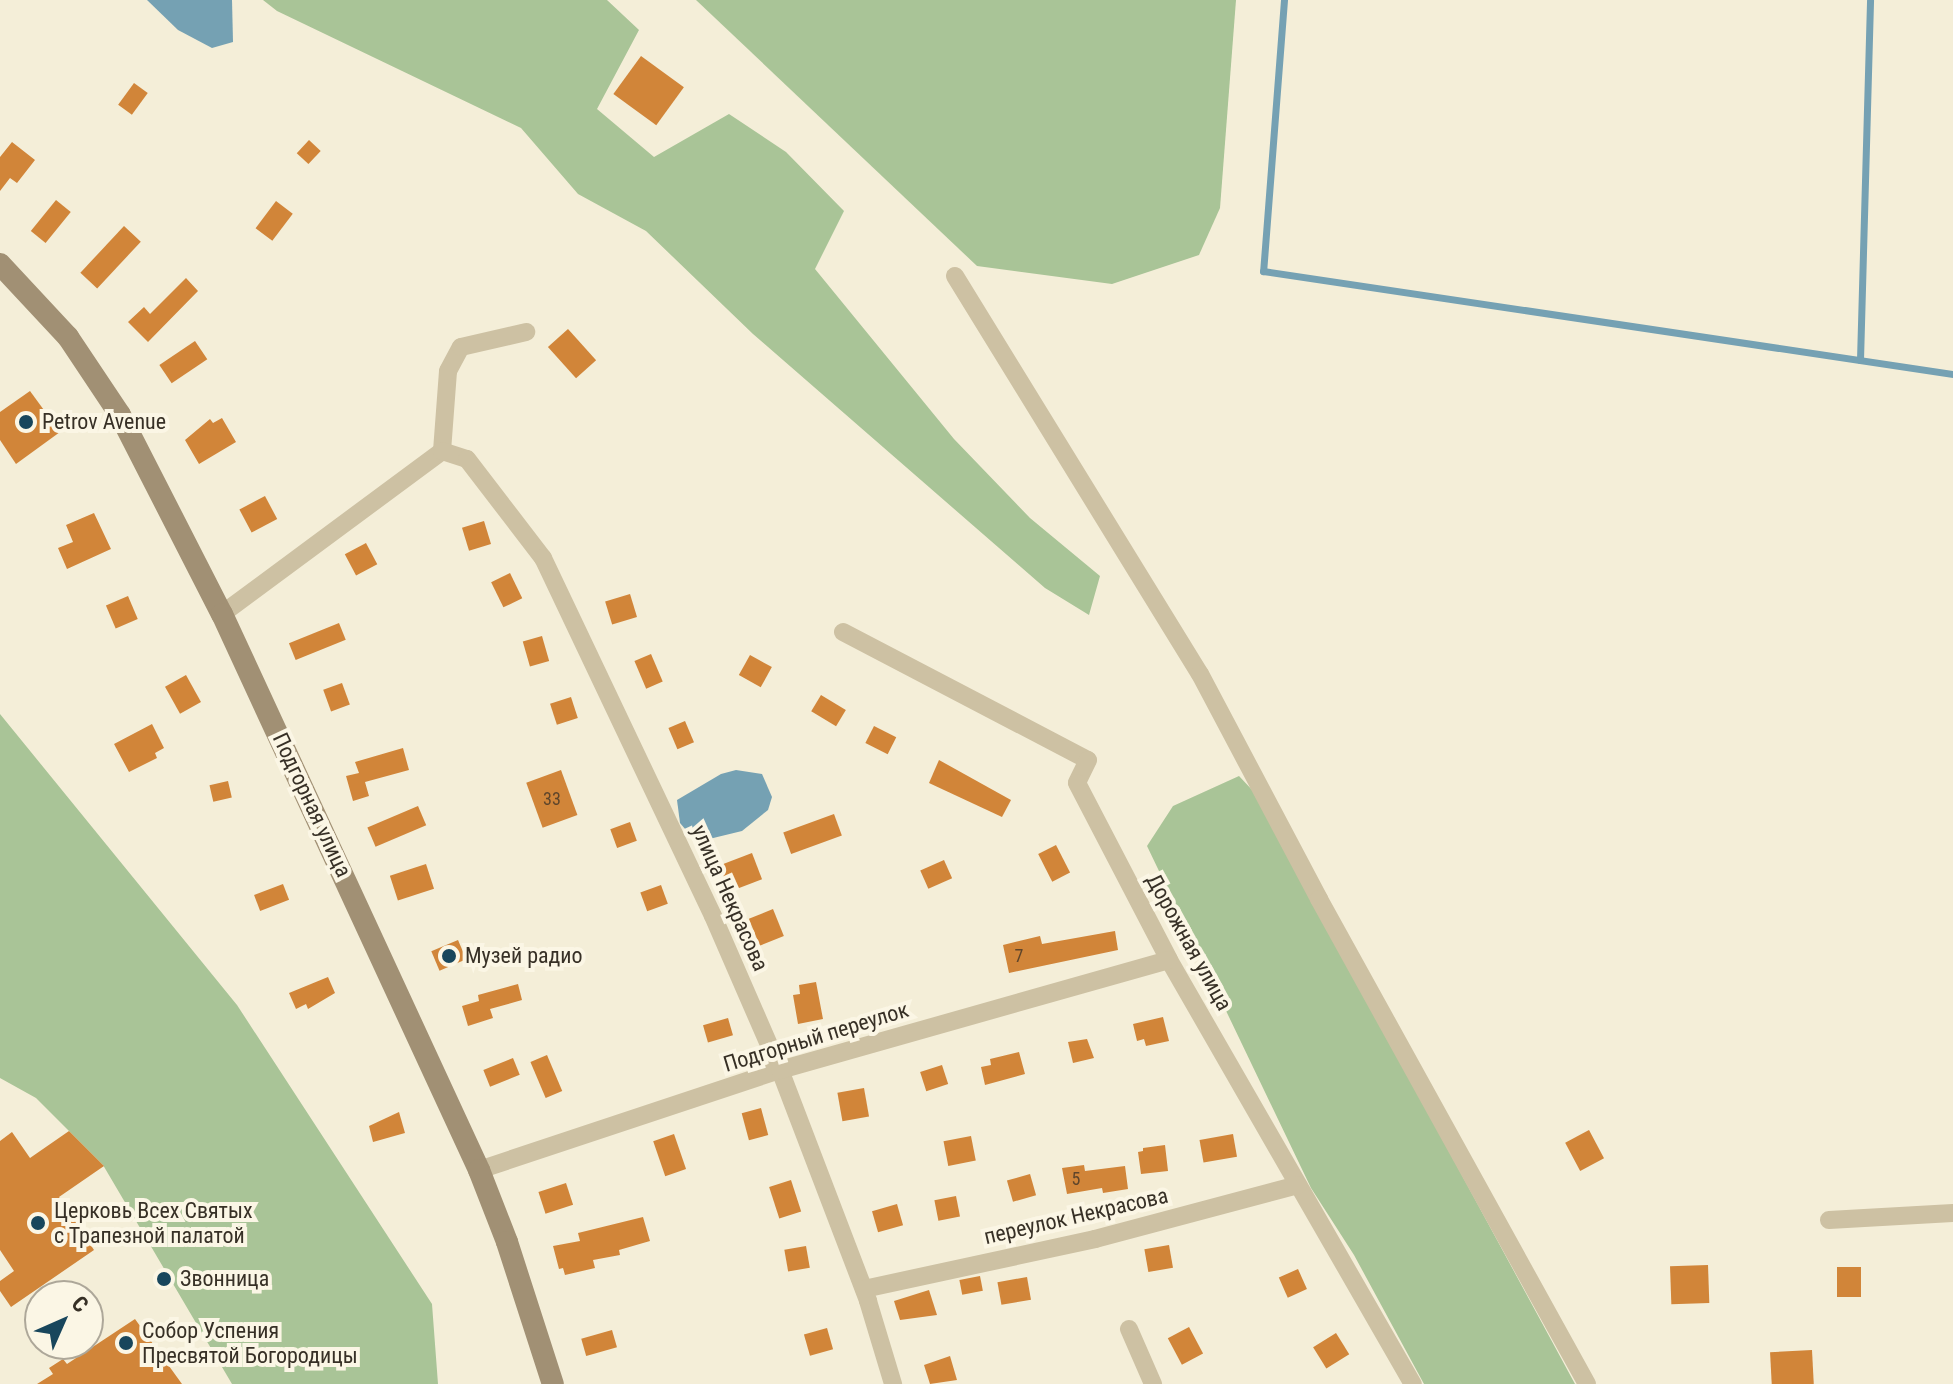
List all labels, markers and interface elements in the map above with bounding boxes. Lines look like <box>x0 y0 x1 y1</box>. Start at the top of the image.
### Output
place label: Petrov Avenue <box>42 409 166 435</box>
marker: Petrov Avenue <box>17 413 35 431</box>
street label: Подгорная улица <box>267 729 357 881</box>
house number: 33 <box>543 788 561 810</box>
street label: улица Некрасова <box>686 821 774 975</box>
street label: Дорожная улица <box>1141 869 1237 1015</box>
place label: Музей радио <box>465 943 583 969</box>
house number: 7 <box>1015 945 1023 967</box>
marker: Музей радио <box>440 947 458 965</box>
street label: Подгорный переулок <box>720 996 912 1078</box>
house number: 5 <box>1072 1168 1080 1190</box>
street label: переулок Некрасова <box>981 1182 1171 1250</box>
place label: Церковь Всех Святых с Трапезной палатой <box>54 1197 253 1248</box>
marker: Церковь Всех Святых с Трапезной палатой <box>29 1214 47 1232</box>
place label: Звонница <box>180 1266 269 1292</box>
marker: Звонница <box>155 1270 173 1288</box>
north arrow <box>24 1280 104 1360</box>
text: С <box>67 1291 93 1317</box>
place label: Собор Успения Пресвятой Богородицы <box>142 1317 358 1368</box>
marker: Собор Успения Пресвятой Богородицы <box>117 1334 135 1352</box>

